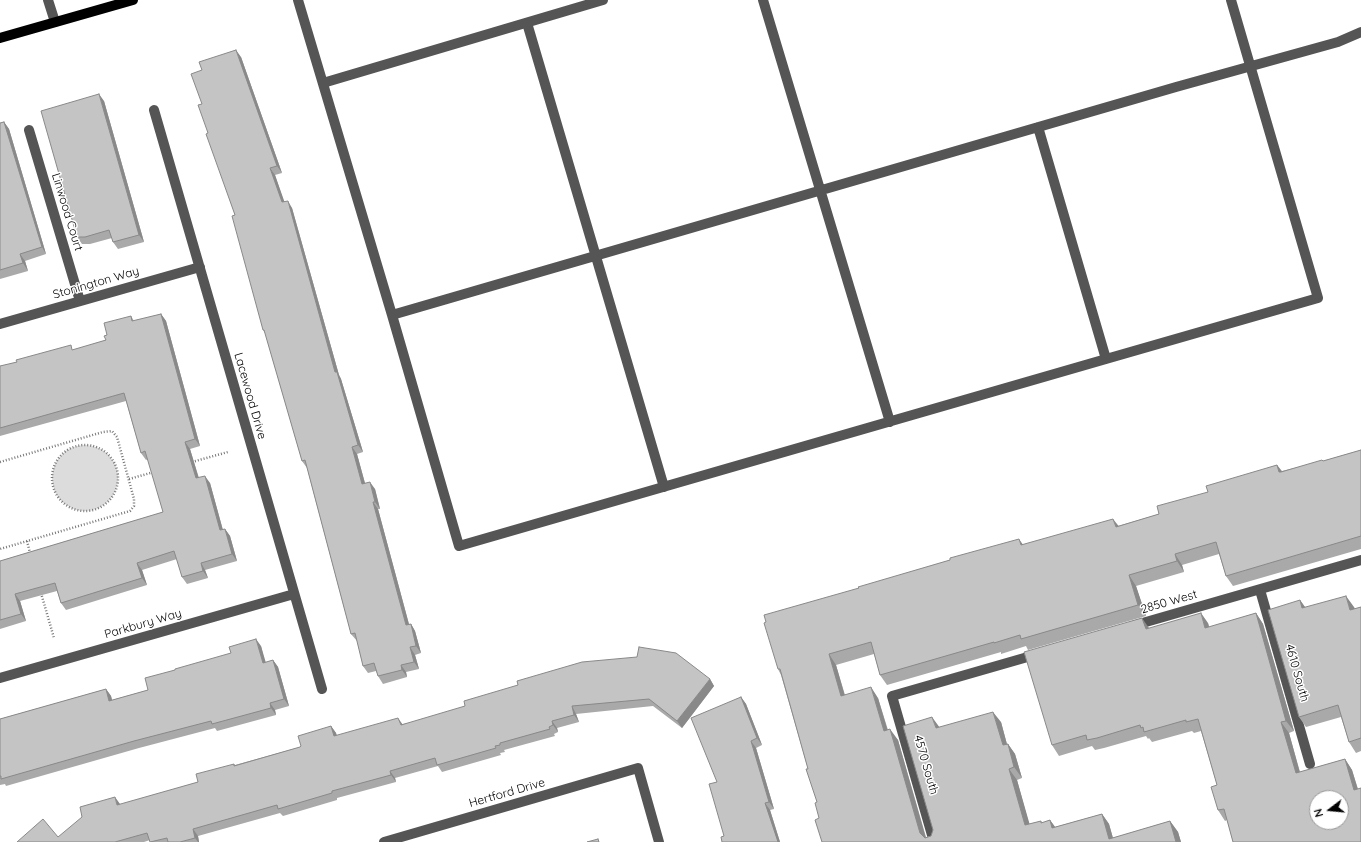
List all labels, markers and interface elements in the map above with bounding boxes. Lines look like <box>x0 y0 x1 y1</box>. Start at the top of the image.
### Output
street label: Linwood Court <box>48 171 86 253</box>
street label: Stonington Way <box>51 264 141 302</box>
street label: Lacewood Drive <box>231 351 269 441</box>
street label: 2850 West <box>1139 587 1199 617</box>
street label: Parkbury Way <box>103 606 183 642</box>
street label: 4610 South <box>1282 643 1312 703</box>
street label: 4570 South <box>911 734 941 796</box>
street label: Hertford Drive <box>467 775 547 811</box>
north arrow <box>1309 790 1349 830</box>
text: N <box>1311 807 1326 819</box>

